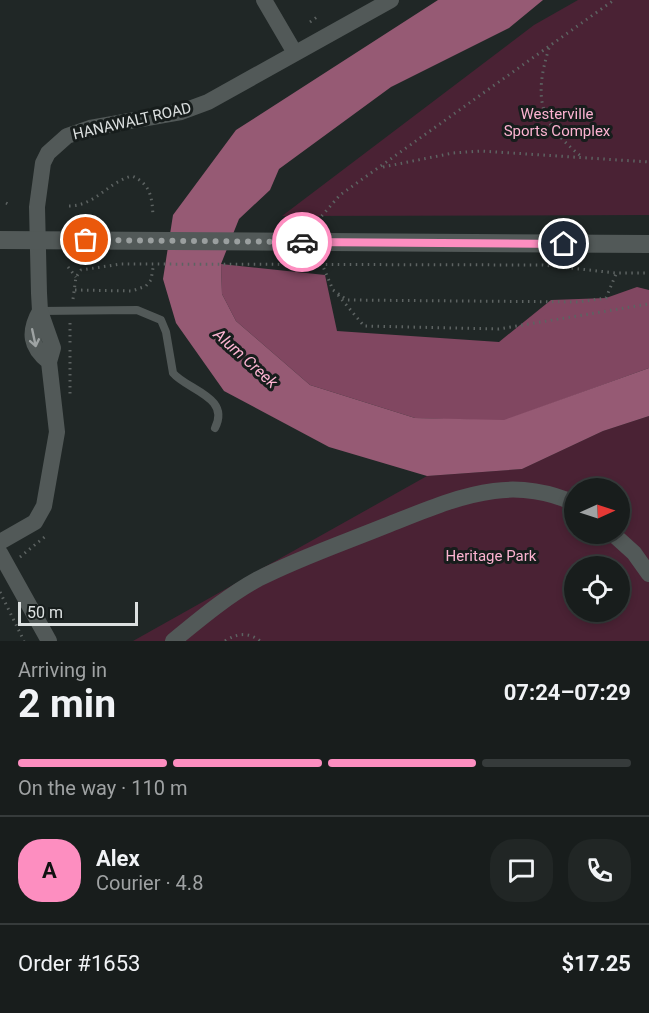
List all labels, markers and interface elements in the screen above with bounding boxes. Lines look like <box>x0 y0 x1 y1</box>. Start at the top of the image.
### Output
street label: HANAWALT ROAD <box>71 99 193 143</box>
park label: Westerville Sports Complex <box>504 105 611 140</box>
courier <box>272 212 332 272</box>
pin <box>60 214 111 265</box>
pin <box>538 218 589 269</box>
icon: bag <box>69 223 102 256</box>
icon: car <box>286 226 319 259</box>
icon: home <box>547 227 580 260</box>
water label: Alum Creek <box>209 324 282 393</box>
one-way arrow <box>29 328 40 348</box>
north arrow <box>564 478 630 544</box>
map controls <box>564 478 630 622</box>
park label: Heritage Park <box>446 547 537 565</box>
button: locate <box>564 556 630 622</box>
scale bar <box>18 599 138 626</box>
text: 50 m <box>27 603 63 622</box>
text: Arriving in <box>18 658 107 682</box>
text: 07:24–07:29 <box>504 680 631 705</box>
text: 2 min <box>18 681 116 727</box>
text: On the way · 110 m <box>18 776 187 800</box>
button: chat <box>490 839 553 902</box>
button: phone <box>568 839 631 902</box>
text: Alex <box>96 846 140 871</box>
text: A <box>42 858 57 883</box>
text: Courier · 4.8 <box>96 871 203 895</box>
text: Order #1653 <box>18 951 140 976</box>
text: $17.25 <box>562 951 631 976</box>

